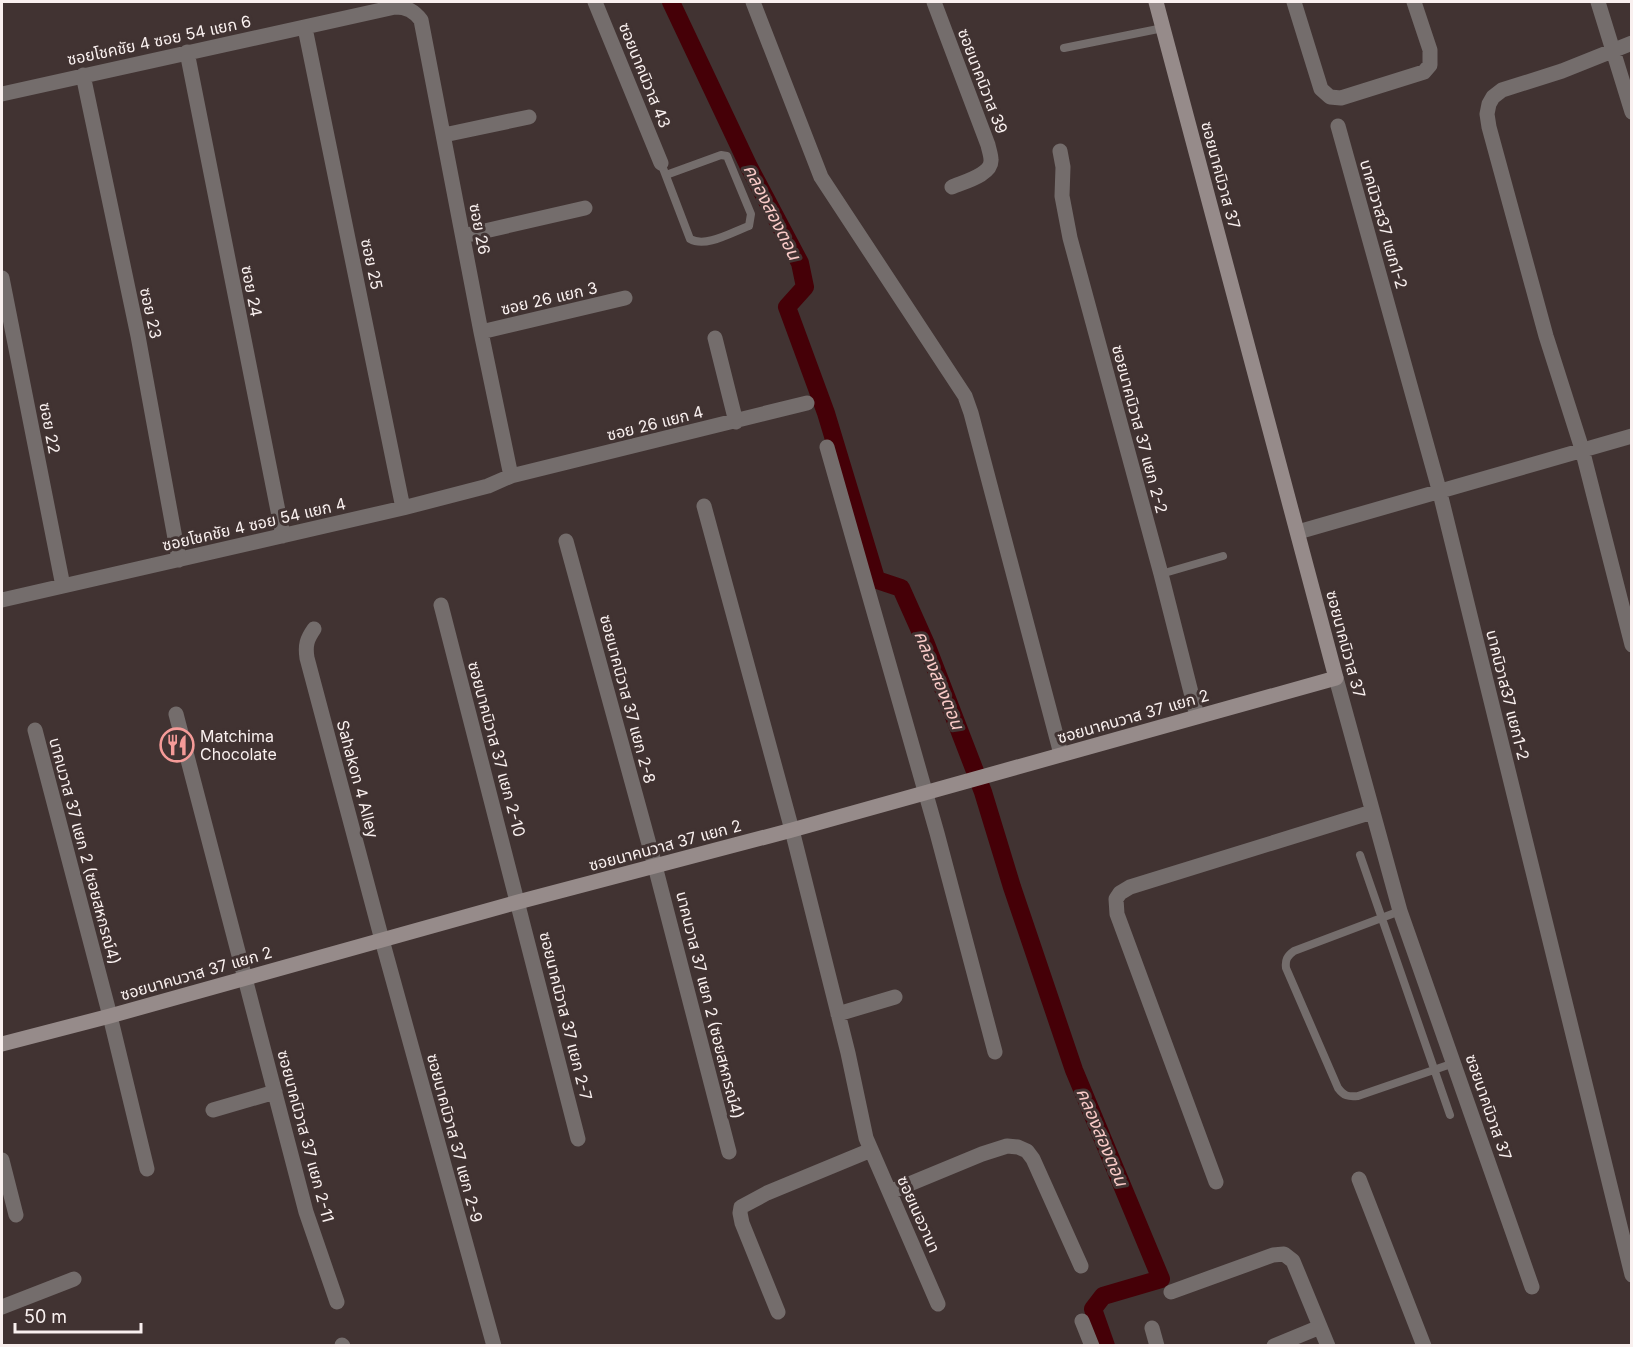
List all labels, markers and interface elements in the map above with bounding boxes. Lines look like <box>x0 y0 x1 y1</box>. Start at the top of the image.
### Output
street label: ซอยโชคชัย 4 ซอย 54 แยก 6 <box>65 11 253 69</box>
street label: ซอยนาคนิวาส 43 <box>615 19 675 131</box>
street label: ซอยนาคนิวาส 39 <box>954 25 1012 137</box>
street label: ซอยนาคนิวาส 37 <box>1197 119 1245 231</box>
street label: นาคนิวาส37 แยก1-2 <box>1356 157 1412 291</box>
water label: คลองสองตอน <box>739 160 806 264</box>
street label: ซอย 26 <box>465 202 495 256</box>
street label: ซอย 25 <box>357 237 387 291</box>
street label: ซอย 24 <box>237 264 267 318</box>
street label: ซอย 26 แยก 3 <box>499 277 599 319</box>
street label: ซอย 23 <box>136 286 166 340</box>
street label: ซอยนาคนิวาส 37 แยก 2-2 <box>1108 343 1172 515</box>
street label: ซอย 22 <box>35 401 65 455</box>
street label: ซอย 26 แยก 4 <box>605 401 705 445</box>
street label: ซอยโชคชัย 4 ซอย 54 แยก 4 <box>160 493 348 555</box>
street label: ซอยนาคนิวาส 37 <box>1322 588 1370 700</box>
street label: ซอยนาคนิวาส 37 แยก 2-8 <box>596 612 660 786</box>
water label: คลองสองตอน <box>910 627 969 733</box>
street label: นาคนิวาส37 แยก1-2 <box>1482 628 1534 762</box>
street label: ซอยนาคนิวาส 37 แยก 2-10 <box>464 659 530 839</box>
street label: ซอยนาคนวาส 37 แยก 2 <box>1055 685 1211 747</box>
street label: Sahakon 4 Alley <box>333 718 383 840</box>
place label: Matchima Chocolate <box>200 726 277 764</box>
restaurant icon: Matchima Chocolate <box>159 727 195 763</box>
street label: นาคนวาส 37 แยก 2 (ซอยสหกรณ์4) <box>45 735 125 967</box>
street label: ซอยนาคนวาส 37 แยก 2 <box>587 815 743 875</box>
street label: นาคนวาส 37 แยก 2 (ซอยสหกรณ์4) <box>672 889 748 1121</box>
street label: ซอยนาคนิวาส 37 แยก 2-7 <box>535 930 597 1102</box>
street label: ซอยนาคนวาส 37 แยก 2 <box>118 942 274 1004</box>
street label: ซอยนาคนิวาส 37 แยก 2-11 <box>273 1048 339 1224</box>
street label: ซอยนาคนิวาส 37 แยก 2-9 <box>423 1051 487 1225</box>
street label: ซอยนาคนิวาส 37 <box>1462 1052 1516 1162</box>
water label: คลองสองตอน <box>1072 1085 1133 1190</box>
street label: ซอยเนอวานา <box>893 1173 945 1255</box>
scale bar <box>15 1296 141 1334</box>
text: 50 m <box>24 1306 67 1327</box>

